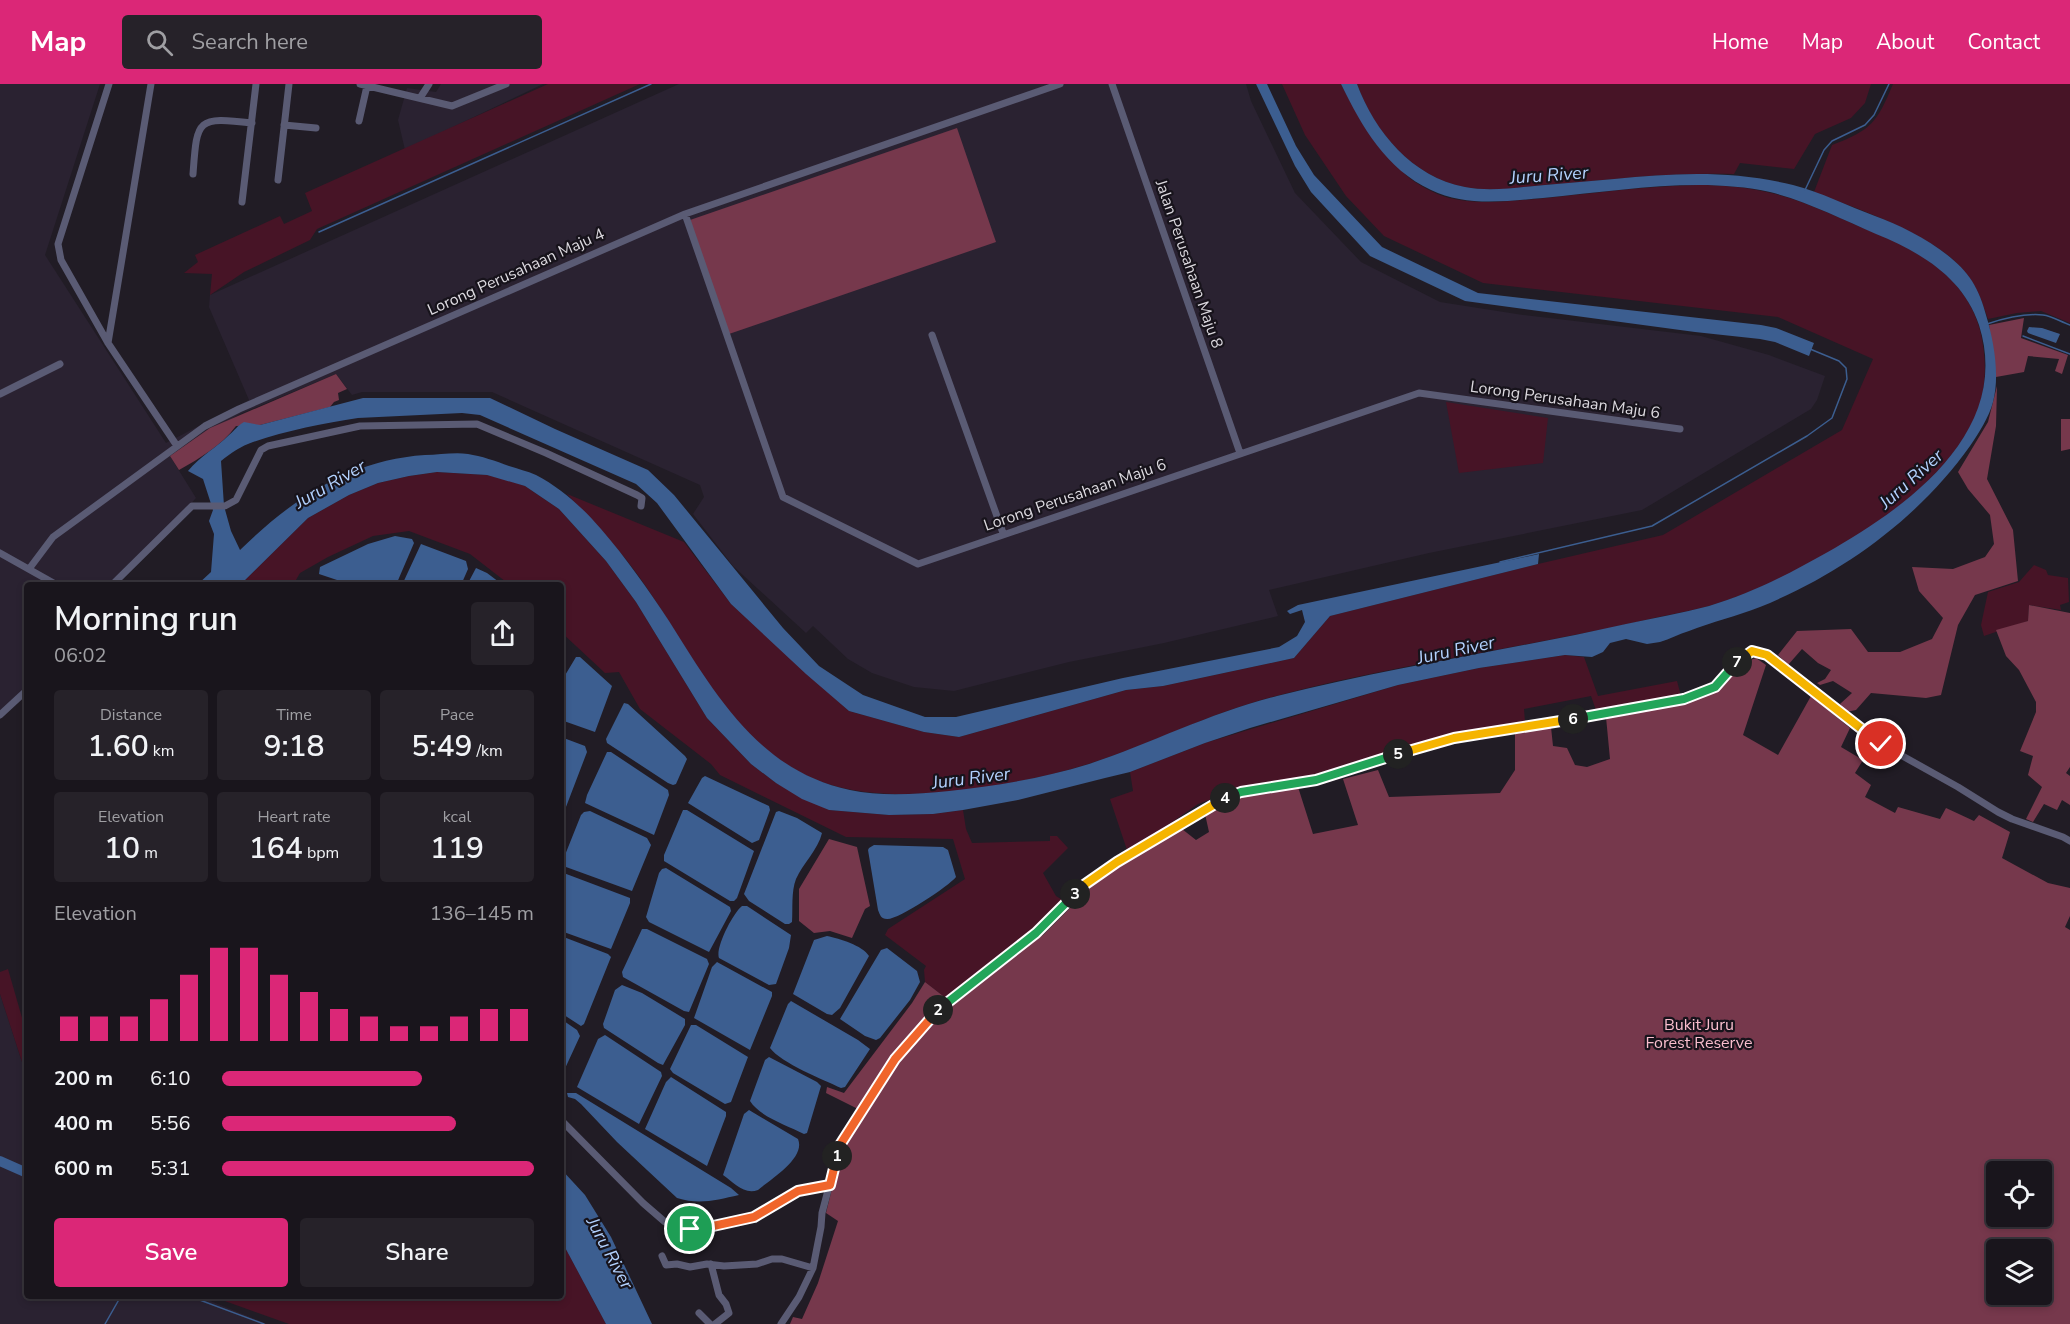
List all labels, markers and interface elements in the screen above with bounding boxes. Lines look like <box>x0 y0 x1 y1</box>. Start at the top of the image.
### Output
search box <box>122 15 542 69</box>
text: Map <box>30 23 86 61</box>
icon: search <box>143 26 176 59</box>
text: Search here <box>191 27 308 57</box>
text: Home <box>1712 28 1769 56</box>
text: Map <box>1802 28 1843 56</box>
text: About <box>1876 28 1934 56</box>
text: Contact <box>1967 28 2040 56</box>
water label: Juru River <box>1508 160 1590 190</box>
street label: Jalan Perusahaan Maju 8 <box>1149 176 1228 351</box>
street label: Lorong Perusahaan Maju 4 <box>424 223 608 321</box>
street label: Lorong Perusahaan Maju 6 <box>1469 376 1661 424</box>
water label: Juru River <box>1873 443 1949 515</box>
street label: Lorong Perusahaan Maju 6 <box>981 453 1169 537</box>
water label: Juru River <box>289 454 370 515</box>
text: Morning run <box>54 597 238 642</box>
button: share <box>471 602 534 665</box>
water label: Juru River <box>1414 630 1497 670</box>
text: 06:02 <box>54 642 107 669</box>
pin: 7 <box>1722 647 1752 677</box>
text: 7 <box>1732 651 1742 673</box>
text: Distance <box>100 704 162 726</box>
text: Time <box>276 704 312 726</box>
text: Pace <box>440 704 474 726</box>
pin: 6 <box>1558 704 1588 734</box>
text: 6 <box>1568 708 1578 730</box>
pin <box>1855 718 1906 769</box>
text: 1.60 <box>88 726 149 767</box>
text: 9:18 <box>263 726 325 767</box>
text: 5:49 <box>411 726 472 767</box>
icon: check <box>1864 727 1897 760</box>
pin: 5 <box>1383 739 1413 769</box>
text: km <box>149 740 174 762</box>
text: /km <box>472 740 503 762</box>
text: 5 <box>1393 743 1403 765</box>
water label: Juru River <box>930 761 1012 795</box>
pin: 4 <box>1210 783 1240 813</box>
text: 4 <box>1220 787 1230 809</box>
text: Elevation <box>98 806 164 828</box>
text: Heart rate <box>257 806 331 828</box>
text: kcal <box>443 806 471 828</box>
text: 10 <box>104 828 140 869</box>
text: 164 <box>249 828 303 869</box>
text: 119 <box>430 828 484 869</box>
text: m <box>140 842 158 864</box>
text: bpm <box>303 842 339 864</box>
pin: 3 <box>1060 879 1090 909</box>
text: 3 <box>1070 883 1080 905</box>
text: Elevation <box>54 900 137 927</box>
text: 136–145 m <box>430 900 534 927</box>
pin: 2 <box>923 995 953 1025</box>
text: 2 <box>933 999 943 1021</box>
park label: Bukit Juru Forest Reserve <box>1646 1014 1752 1054</box>
text: 200 m <box>54 1065 113 1092</box>
text: 6:10 <box>150 1065 191 1092</box>
text: 400 m <box>54 1110 113 1137</box>
text: 5:56 <box>150 1110 191 1137</box>
pin: 1 <box>822 1141 852 1171</box>
text: 1 <box>832 1145 842 1167</box>
text: 600 m <box>54 1155 113 1182</box>
text: 5:31 <box>150 1155 191 1182</box>
map controls <box>1986 1161 2052 1305</box>
button: locate <box>1986 1161 2052 1227</box>
pin <box>664 1203 715 1254</box>
water label: Juru River <box>581 1212 639 1294</box>
icon: arrive <box>673 1212 706 1245</box>
button: Save <box>54 1218 288 1287</box>
button: Share <box>300 1218 534 1287</box>
button: layers <box>1986 1239 2052 1305</box>

